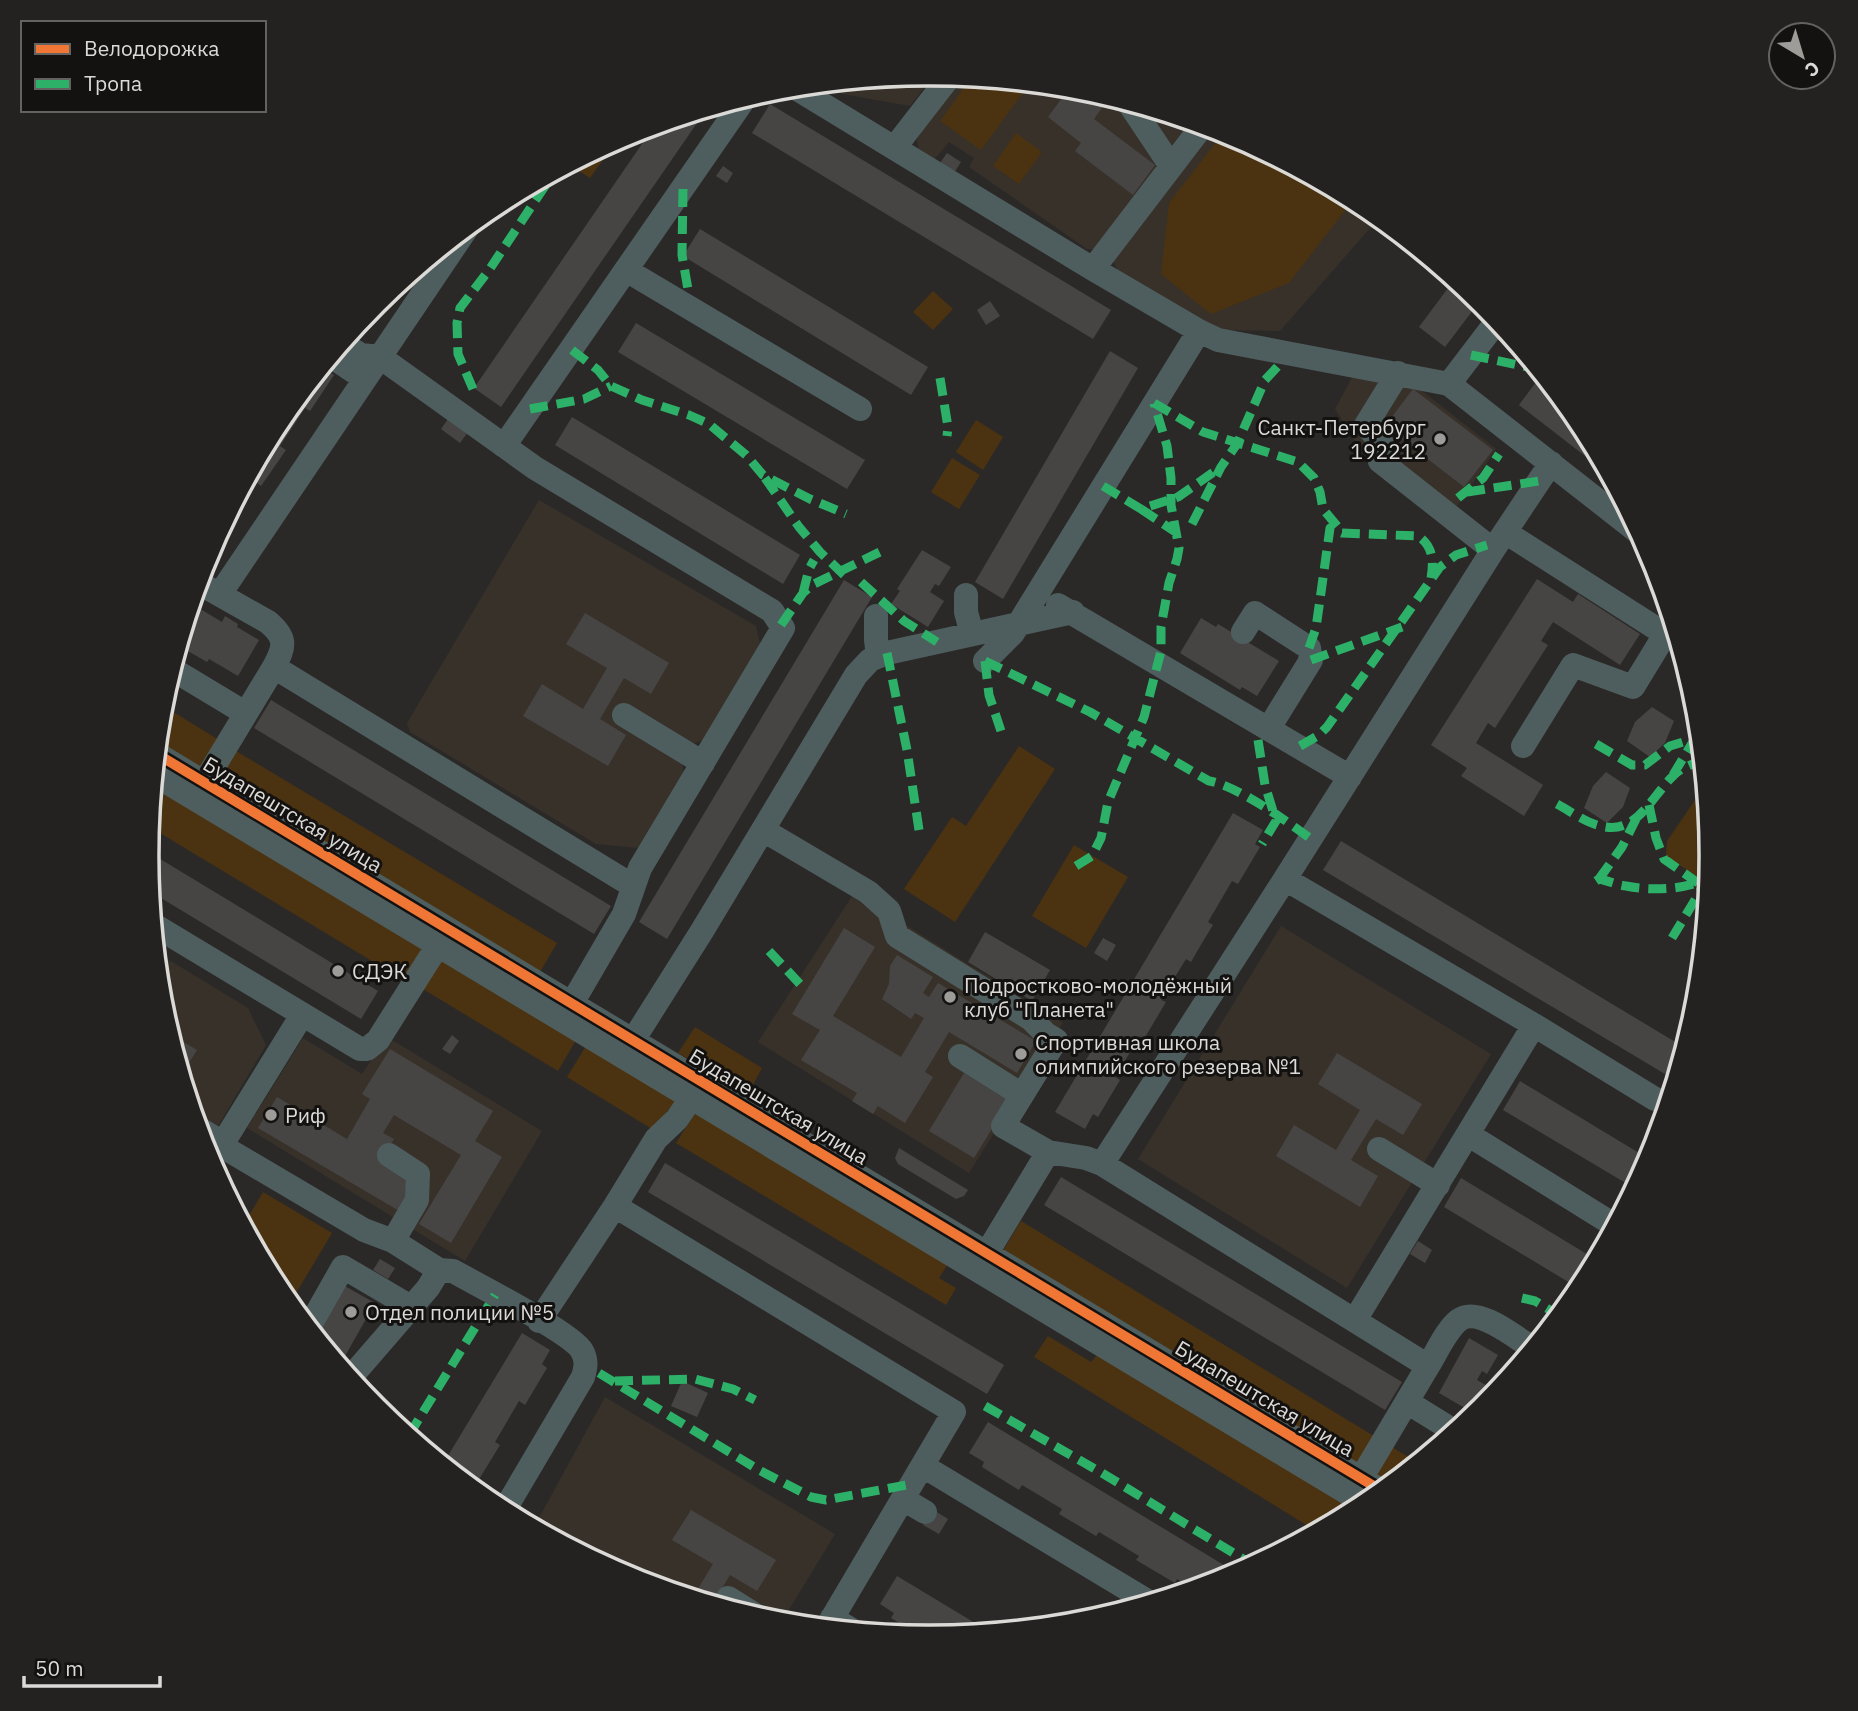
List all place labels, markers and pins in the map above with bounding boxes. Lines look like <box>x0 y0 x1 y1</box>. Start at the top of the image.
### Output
place label: Санкт-Петербург 192212 <box>1258 413 1426 465</box>
marker: Санкт-Петербург 192212 <box>1432 431 1448 447</box>
place label: СДЭК <box>352 957 407 985</box>
marker: СДЭК <box>330 963 346 979</box>
place label: Подростково-молодёжный клуб "Планета" <box>964 971 1232 1023</box>
marker: Подростково-молодёжный клуб "Планета" <box>942 989 958 1005</box>
place label: Спортивная школа олимпийского резерва №1 <box>1035 1028 1301 1080</box>
marker: Спортивная школа олимпийского резерва №1 <box>1013 1046 1029 1062</box>
place label: Риф <box>285 1101 326 1129</box>
marker: Риф <box>263 1107 279 1123</box>
place label: Отдел полиции №5 <box>365 1298 554 1326</box>
marker: Отдел полиции №5 <box>343 1304 359 1320</box>

